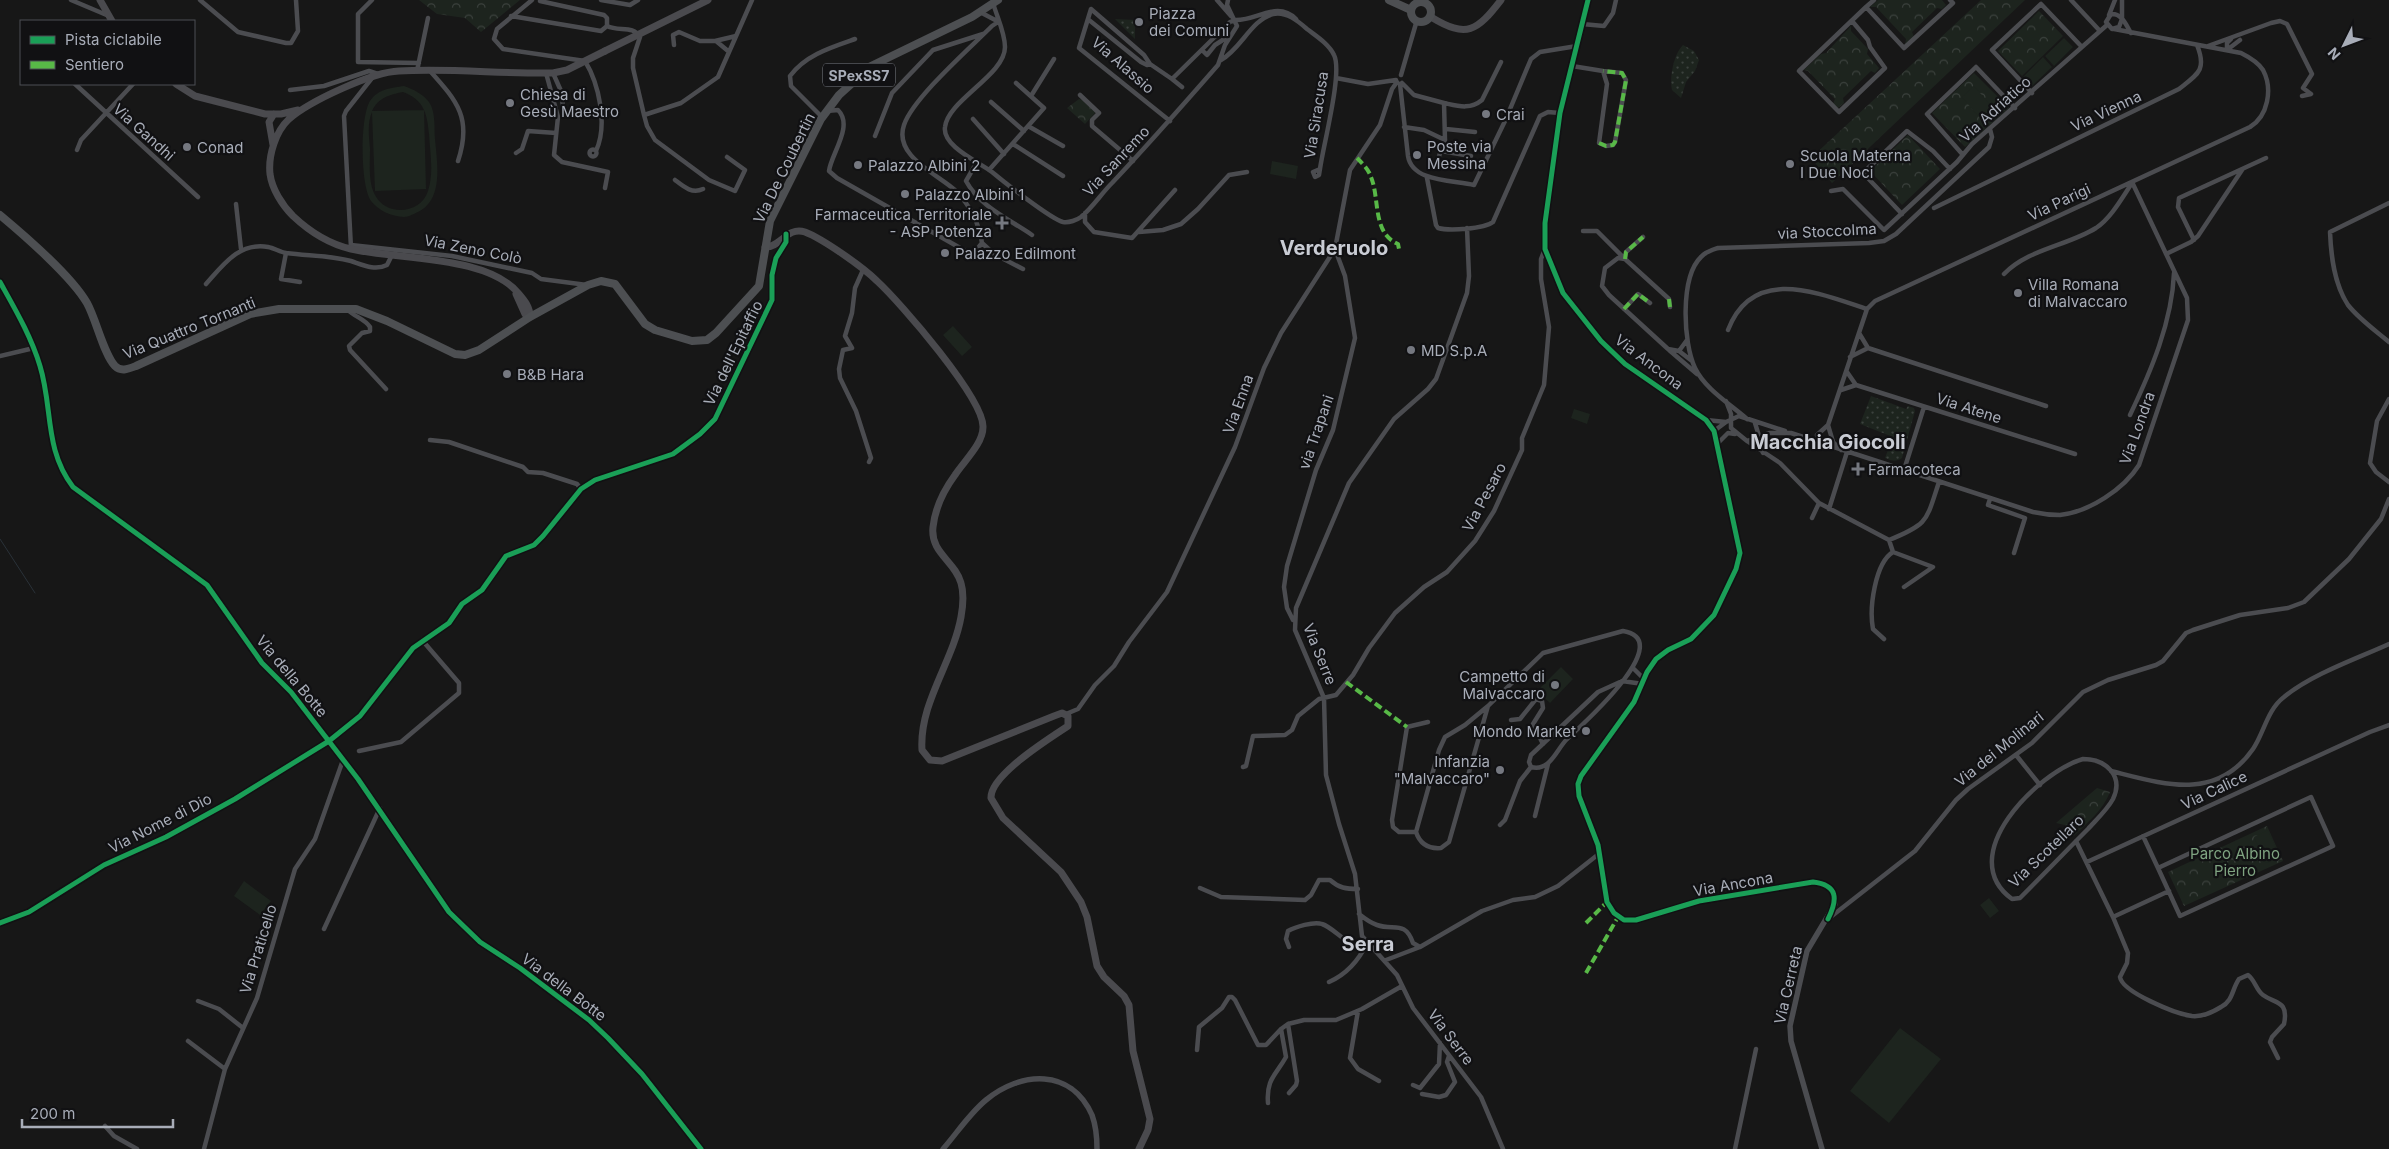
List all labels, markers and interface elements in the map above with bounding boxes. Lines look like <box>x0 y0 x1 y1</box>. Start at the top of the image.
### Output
place label: Piazza dei Comuni <box>1149 4 1229 40</box>
marker: Piazza dei Comuni <box>1133 16 1145 28</box>
legend <box>20 20 195 85</box>
north arrow <box>2319 20 2369 70</box>
text: Pista ciclabile <box>65 30 162 49</box>
street label: Via Alassio <box>1088 32 1158 98</box>
text: N <box>2324 44 2344 64</box>
text: Sentiero <box>65 55 124 74</box>
road number: SPexSS7 <box>823 64 895 86</box>
street label: Via Siracusa <box>1300 70 1332 160</box>
street label: Via Adriatico <box>1955 72 2035 146</box>
place label: Chiesa di Gesù Maestro <box>520 85 619 121</box>
street label: Via Vienna <box>2068 86 2144 136</box>
marker: Chiesa di Gesù Maestro <box>504 97 516 109</box>
street label: Via Gandhi <box>109 99 179 165</box>
place label: Crai <box>1496 105 1525 124</box>
marker: Crai <box>1480 108 1492 120</box>
street label: Via De Coubertin <box>749 110 819 226</box>
street label: Via Sanremo <box>1078 122 1154 200</box>
place label: Poste via Messina <box>1427 137 1492 173</box>
place label: Conad <box>197 138 243 157</box>
marker: Conad <box>181 141 193 153</box>
place label: Scuola Materna I Due Noci <box>1800 146 1911 182</box>
marker: Poste via Messina <box>1411 149 1423 161</box>
place label: Palazzo Albini 2 <box>868 156 980 175</box>
marker: Scuola Materna I Due Noci <box>1784 158 1796 170</box>
marker: Palazzo Albini 2 <box>852 159 864 171</box>
street label: Via Parigi <box>2025 179 2093 225</box>
place label: Palazzo Albini 1 <box>915 185 1024 204</box>
marker: Palazzo Albini 1 <box>899 188 911 200</box>
place label: Farmaceutica Territoriale - ASP Potenza <box>815 205 992 241</box>
marker: Farmaceutica Territoriale - ASP Potenza <box>996 217 1008 229</box>
street label: via Stoccolma <box>1777 219 1877 243</box>
street label: Via Zeno Colò <box>422 230 524 268</box>
district label: Verderuolo <box>1280 236 1388 260</box>
place label: Palazzo Edilmont <box>955 244 1076 263</box>
marker: Palazzo Edilmont <box>939 247 951 259</box>
place label: Villa Romana di Malvaccaro <box>2028 275 2128 311</box>
marker: Villa Romana di Malvaccaro <box>2012 287 2024 299</box>
street label: Via Quattro Tornanti <box>120 293 258 363</box>
street label: Via dell'Epitaffio <box>699 297 767 409</box>
street label: Via Ancona <box>1611 330 1687 394</box>
place label: MD S.p.A <box>1421 341 1487 360</box>
marker: MD S.p.A <box>1405 344 1417 356</box>
place label: B&B Hara <box>517 365 584 384</box>
marker: B&B Hara <box>501 368 513 380</box>
street label: Via Enna <box>1219 372 1257 436</box>
street label: Via Atene <box>1934 388 2004 428</box>
street label: Via Londra <box>2115 389 2159 467</box>
street label: via Trapani <box>1294 392 1338 472</box>
district label: Macchia Giocoli <box>1750 430 1906 454</box>
street label: Via Pesaro <box>1458 459 1510 535</box>
place label: Farmacoteca <box>1868 460 1961 479</box>
marker: Farmacoteca <box>1852 463 1864 475</box>
street label: Via Serre <box>1299 620 1341 688</box>
street label: Via della Botte <box>252 631 332 721</box>
place label: Campetto di Malvaccaro <box>1459 667 1545 703</box>
marker: Campetto di Malvaccaro <box>1549 679 1561 691</box>
street label: Via dei Molinari <box>1951 707 2047 791</box>
place label: Mondo Market <box>1473 722 1576 741</box>
marker: Mondo Market <box>1580 725 1592 737</box>
place label: Infanzia "Malvaccaro" <box>1394 752 1490 788</box>
marker: Infanzia "Malvaccaro" <box>1494 764 1506 776</box>
street label: Via Calice <box>2178 766 2250 814</box>
street label: Via Nome di Dio <box>105 789 215 857</box>
street label: Via Scotellaro <box>2004 810 2088 892</box>
park label: Parco Albino Pierro <box>2190 844 2280 880</box>
street label: Via Ancona <box>1692 868 1774 900</box>
street label: Via Praticello <box>235 902 281 996</box>
district label: Serra <box>1342 932 1394 956</box>
street label: Via Cerreta <box>1770 944 1806 1026</box>
street label: Via della Botte <box>518 949 610 1025</box>
street label: Via Serre <box>1424 1005 1478 1069</box>
scale bar <box>22 1096 174 1128</box>
text: 200 m <box>30 1104 75 1123</box>

